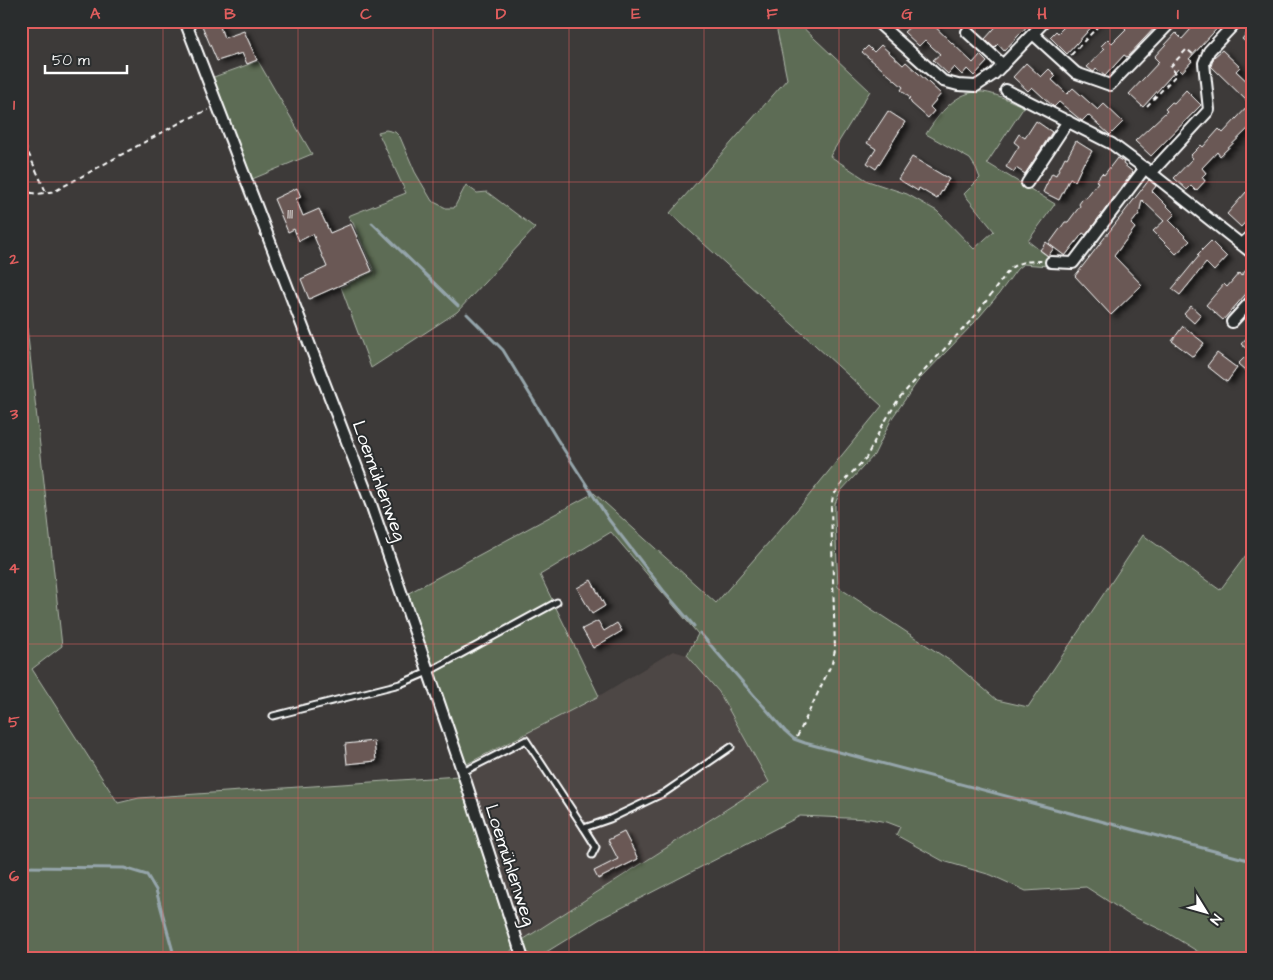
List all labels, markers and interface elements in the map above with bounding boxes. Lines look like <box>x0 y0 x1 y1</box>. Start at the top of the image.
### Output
text: A <box>90 3 101 25</box>
text: B <box>224 3 236 25</box>
text: C <box>360 3 372 25</box>
text: D <box>496 3 507 25</box>
text: E <box>631 3 641 25</box>
text: F <box>766 3 778 25</box>
text: G <box>901 3 913 25</box>
text: H <box>1037 3 1047 25</box>
text: I <box>1177 3 1179 25</box>
scale bar <box>45 42 128 74</box>
text: 50 m <box>52 50 90 71</box>
text: 1 <box>13 94 16 116</box>
house number: 111 <box>287 203 293 225</box>
text: 2 <box>8 248 19 270</box>
text: 3 <box>9 403 19 425</box>
street label: Loemühlenweg <box>344 417 413 545</box>
text: 4 <box>9 557 20 579</box>
text: 5 <box>8 711 20 733</box>
street label: Loemühlenweg <box>477 801 542 930</box>
text: 6 <box>9 865 19 887</box>
north arrow <box>1180 888 1230 938</box>
text: N <box>1205 910 1226 929</box>

